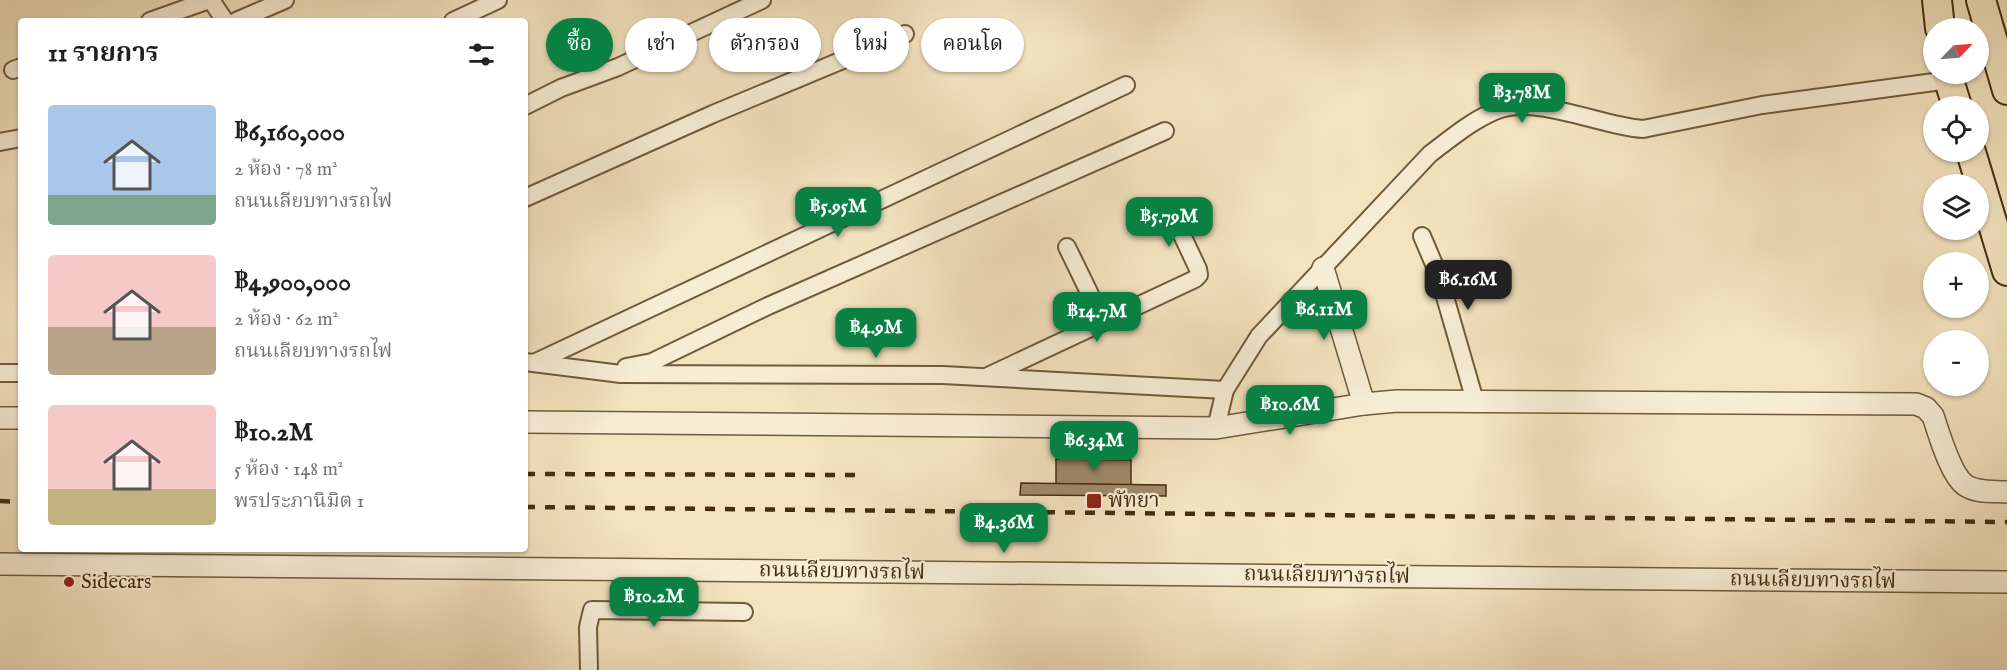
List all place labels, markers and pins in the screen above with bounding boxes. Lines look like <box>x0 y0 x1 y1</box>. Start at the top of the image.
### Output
pin: ฿3.78M <box>1473 73 1571 124</box>
pin: ฿5.95M <box>789 187 887 238</box>
pin: ฿5.79M <box>1120 197 1218 248</box>
pin: ฿6.16M <box>1419 260 1517 311</box>
pin: ฿6.11M <box>1275 290 1373 341</box>
pin: ฿14.7M <box>1048 292 1146 343</box>
pin: ฿4.9M <box>834 308 918 359</box>
pin: ฿10.6M <box>1241 385 1339 436</box>
pin: ฿6.34M <box>1045 421 1143 472</box>
place label: พัทยา <box>1108 488 1160 515</box>
marker: พัทยา <box>1085 492 1103 510</box>
pin: ฿4.36M <box>955 503 1053 554</box>
place label: Sidecars <box>81 569 151 596</box>
marker: Sidecars <box>62 575 76 589</box>
pin: ฿10.2M <box>605 577 703 628</box>

